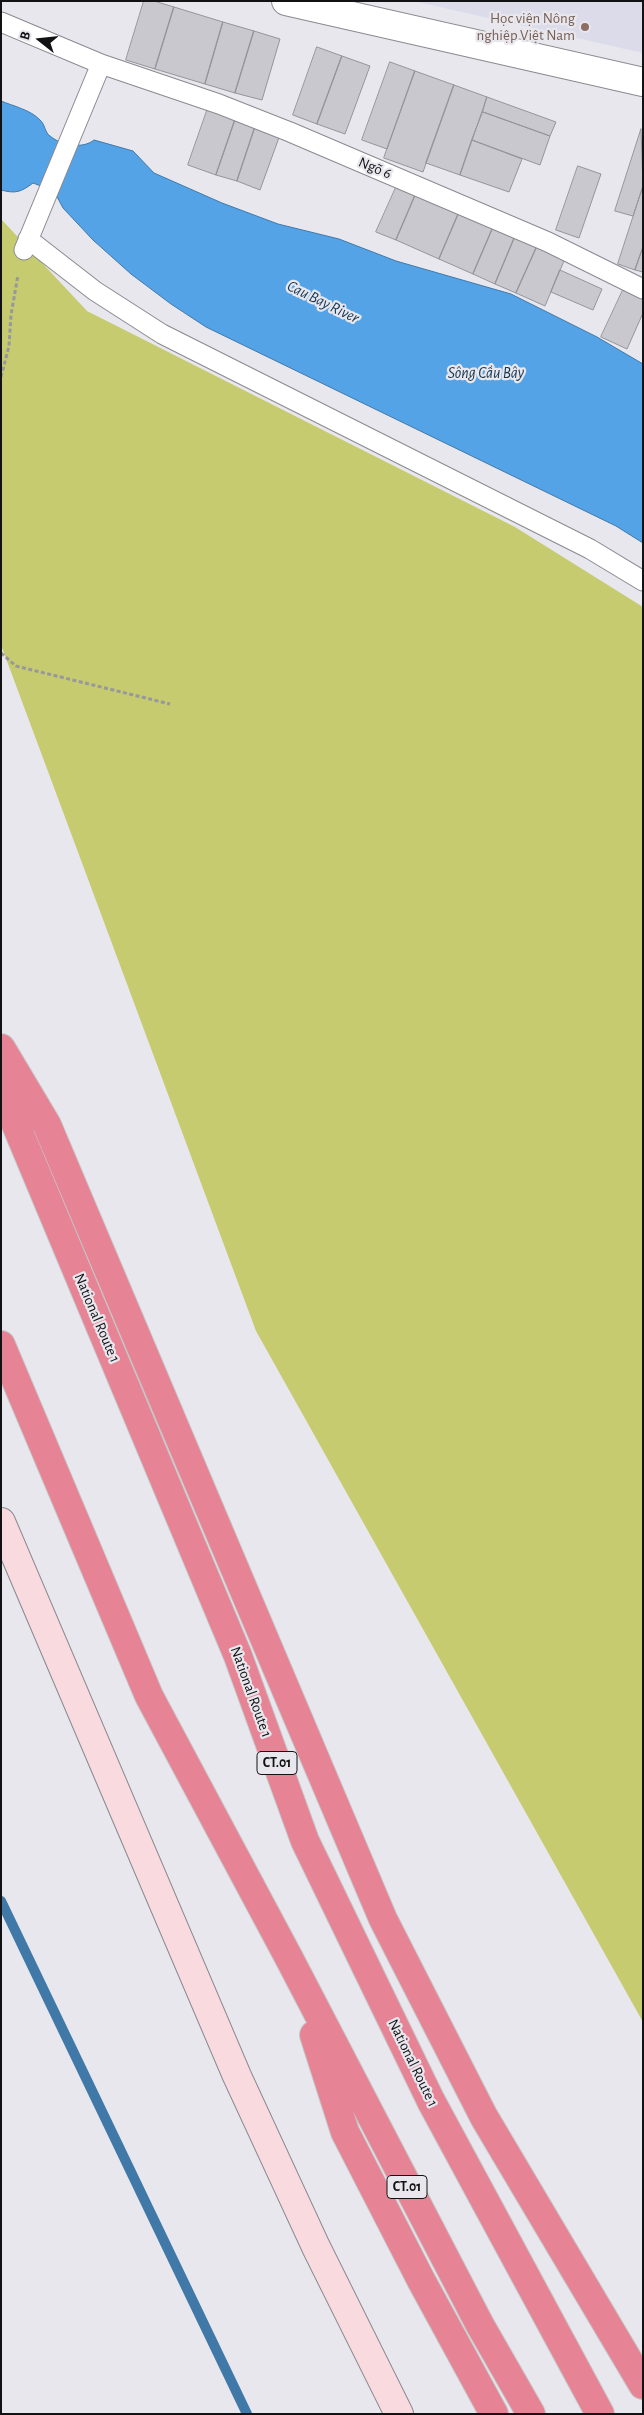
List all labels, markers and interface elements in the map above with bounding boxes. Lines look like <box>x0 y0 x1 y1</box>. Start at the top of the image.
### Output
place label: Học viện Nông nghiệp Việt Nam <box>477 9 575 44</box>
north arrow <box>15 15 65 65</box>
marker: Học viện Nông nghiệp Việt Nam <box>579 21 591 33</box>
text: B <box>18 30 33 42</box>
street label: Ngõ 6 <box>356 153 394 183</box>
water label: Cau Bay River <box>284 276 362 328</box>
water label: Sông Cầu Bây <box>448 363 524 383</box>
street label: National Route 1 <box>70 1271 124 1365</box>
street label: National Route 1 <box>226 1644 276 1740</box>
road number: CT.01 <box>257 1752 297 1775</box>
street label: National Route 1 <box>384 2016 442 2110</box>
road number: CT.01 <box>387 2176 427 2198</box>

